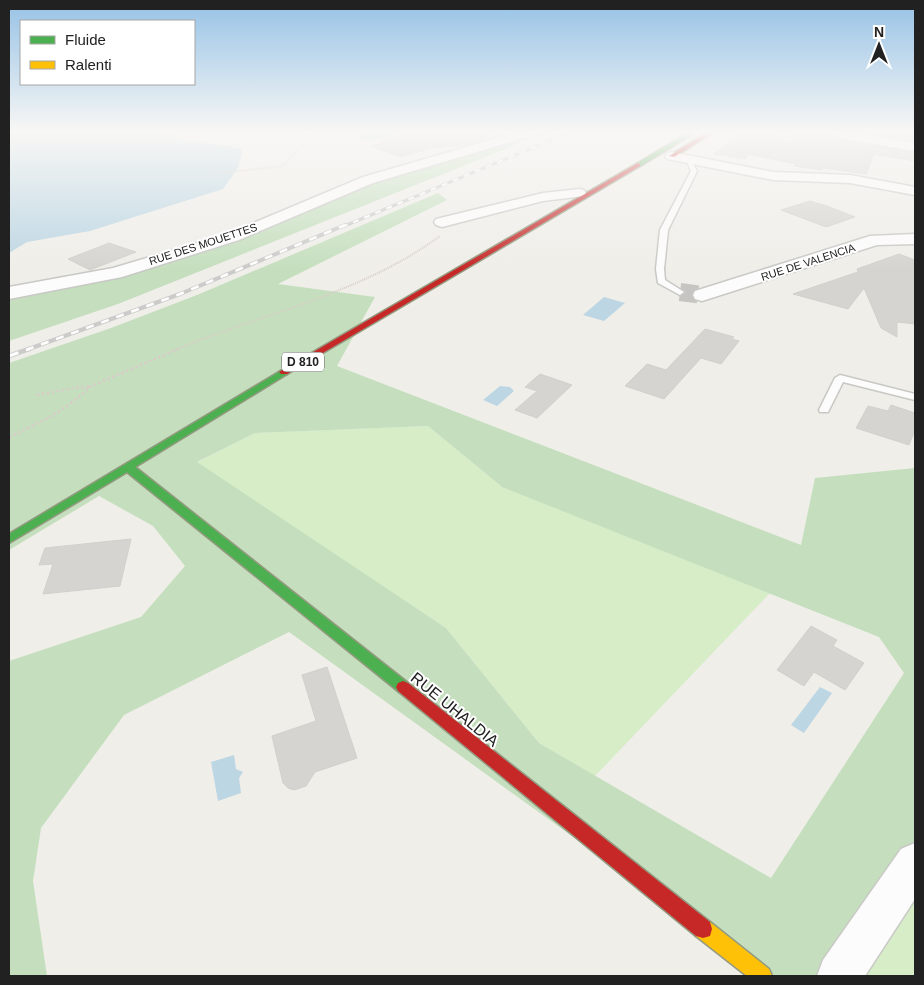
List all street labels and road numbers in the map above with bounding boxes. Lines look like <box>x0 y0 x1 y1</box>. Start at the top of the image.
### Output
street label: RUE DES MOUETTES <box>147 221 259 267</box>
street label: RUE DE VALENCIA <box>759 241 857 283</box>
road number: D 810 <box>282 352 324 372</box>
street label: RUE UHALDIA <box>408 669 502 750</box>

